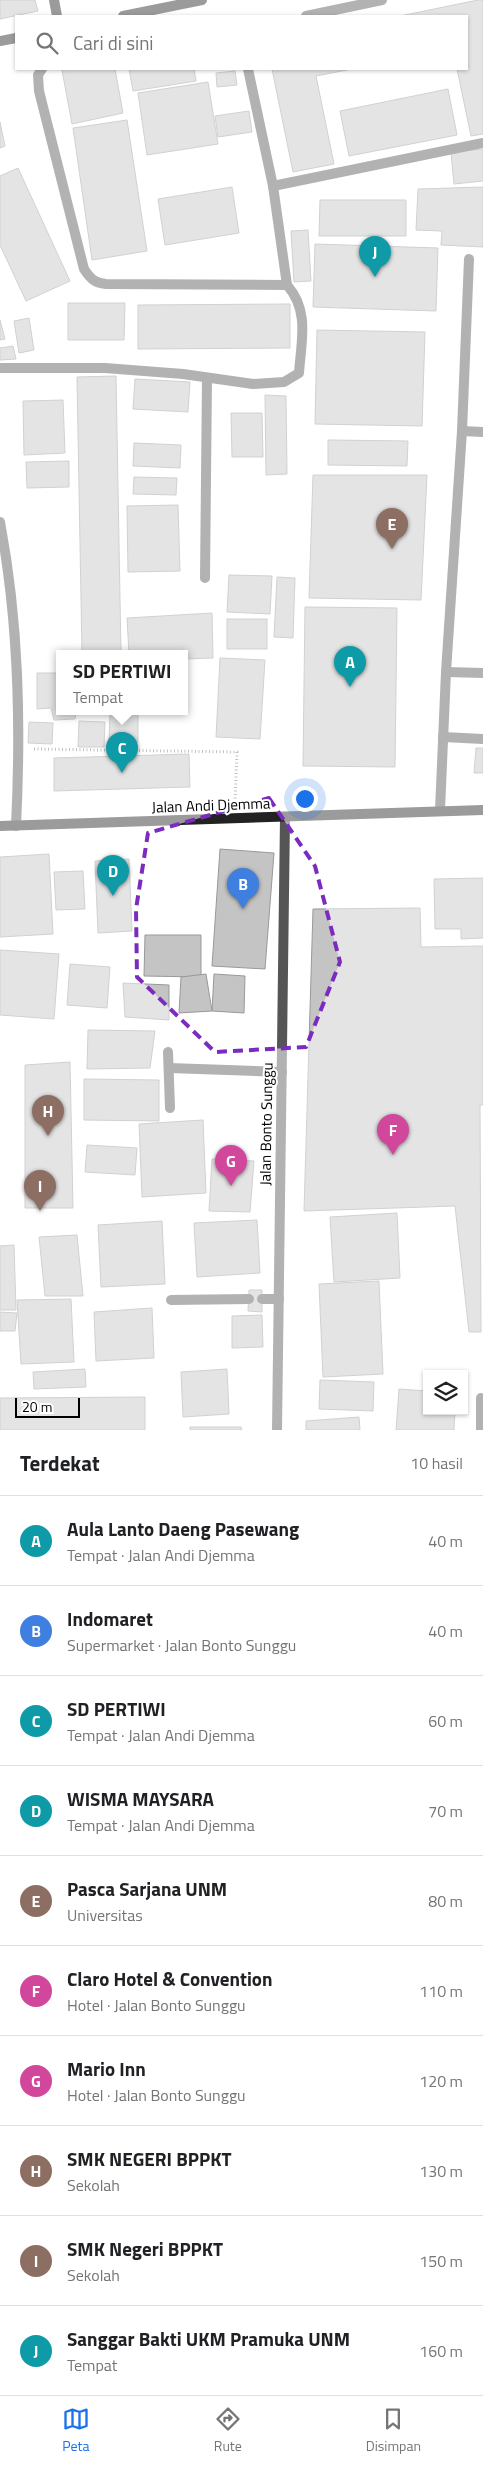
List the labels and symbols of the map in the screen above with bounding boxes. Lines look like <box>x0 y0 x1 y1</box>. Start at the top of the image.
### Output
pin: J <box>359 236 391 277</box>
pin: E <box>376 508 408 549</box>
pin: A <box>334 646 366 687</box>
pin: C <box>106 732 138 773</box>
your location <box>292 786 318 812</box>
street label: Jalan Andi Djemma <box>151 791 271 819</box>
pin: D <box>97 855 129 896</box>
pin: B <box>227 868 259 909</box>
street label: Jalan Bonto Sunggu <box>253 1062 279 1186</box>
pin: H <box>32 1095 64 1136</box>
pin: F <box>377 1114 409 1155</box>
pin: G <box>215 1145 247 1186</box>
pin: I <box>24 1170 56 1211</box>
scale bar <box>15 1395 80 1418</box>

